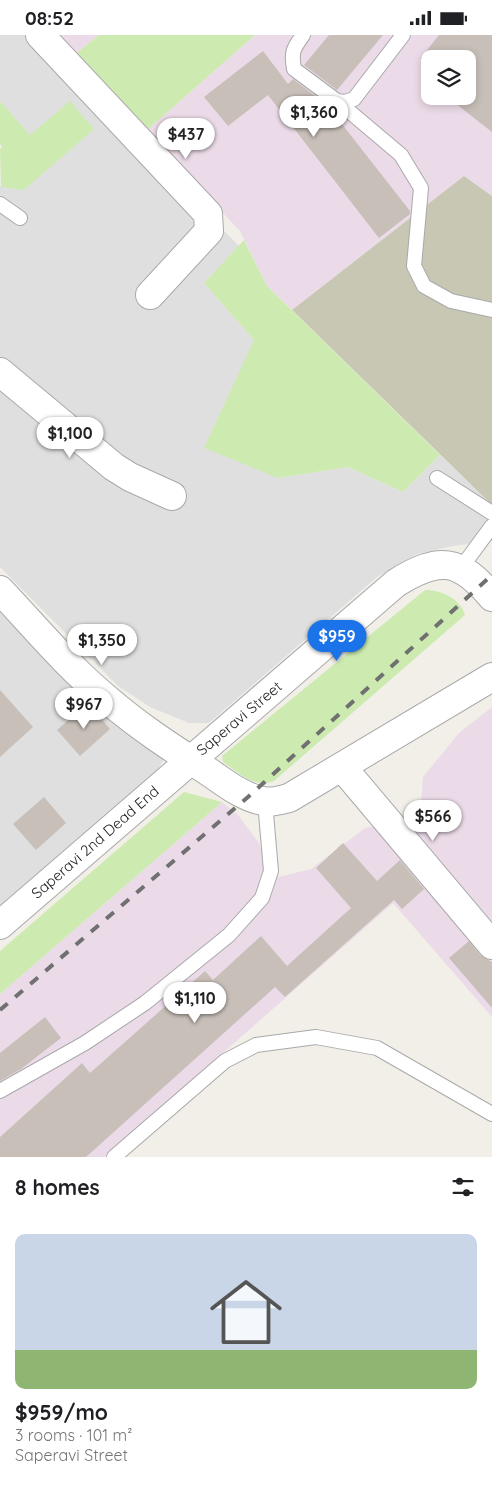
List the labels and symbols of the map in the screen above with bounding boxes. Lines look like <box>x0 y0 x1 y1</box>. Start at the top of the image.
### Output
pin: $1,360 <box>273 96 355 138</box>
pin: $437 <box>156 117 216 160</box>
pin: $1,100 <box>29 417 111 459</box>
pin: $959 <box>307 619 367 662</box>
pin: $1,350 <box>61 623 143 666</box>
street label: Saperavi Street <box>192 677 286 759</box>
pin: $967 <box>54 687 114 730</box>
street label: Saperavi 2nd Dead End <box>27 781 163 903</box>
pin: $566 <box>403 799 463 842</box>
pin: $1,110 <box>154 981 236 1024</box>

